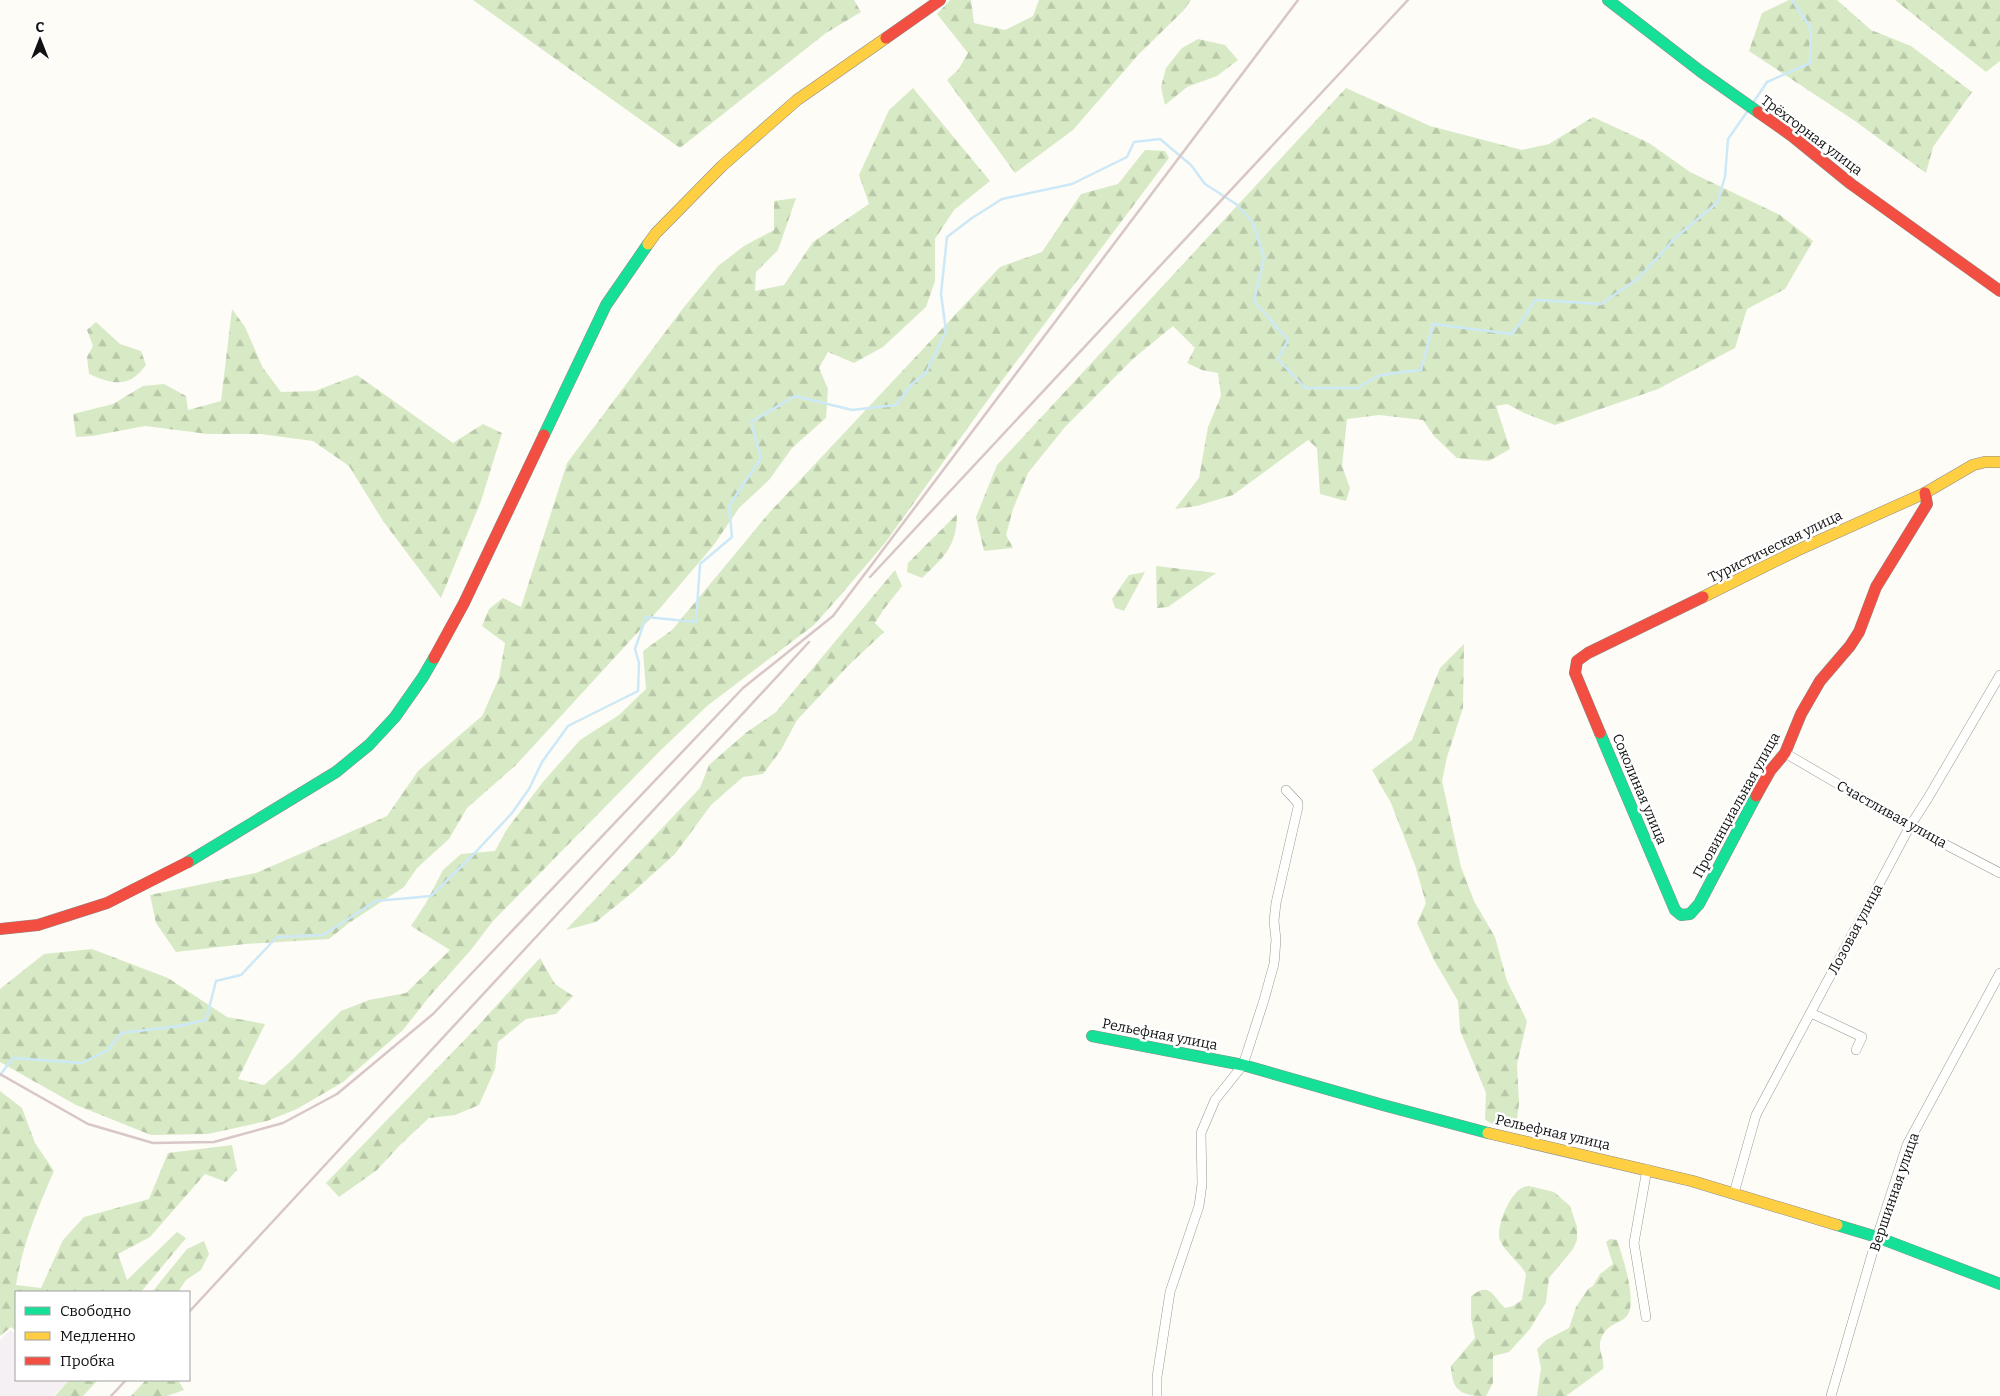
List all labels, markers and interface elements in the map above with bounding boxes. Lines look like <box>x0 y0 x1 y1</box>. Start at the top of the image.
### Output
north arrow <box>15 15 65 65</box>
text: С <box>36 19 45 36</box>
street label: Трёхгорная улица <box>1758 92 1866 179</box>
street label: Туристическая улица <box>1706 507 1845 586</box>
street label: Провинциальная улица <box>1689 729 1784 881</box>
street label: Соколиная улица <box>1609 731 1671 847</box>
street label: Счастливая улица <box>1834 777 1950 852</box>
street label: Лозовая улица <box>1824 881 1887 977</box>
street label: Рельефная улица <box>1101 1015 1219 1054</box>
street label: Рельефная улица <box>1494 1111 1612 1154</box>
street label: Вершинная улица <box>1866 1130 1923 1254</box>
legend <box>15 1291 190 1381</box>
text: Свободно <box>60 1302 131 1320</box>
text: Медленно <box>60 1327 136 1345</box>
text: Пробка <box>60 1352 115 1370</box>

